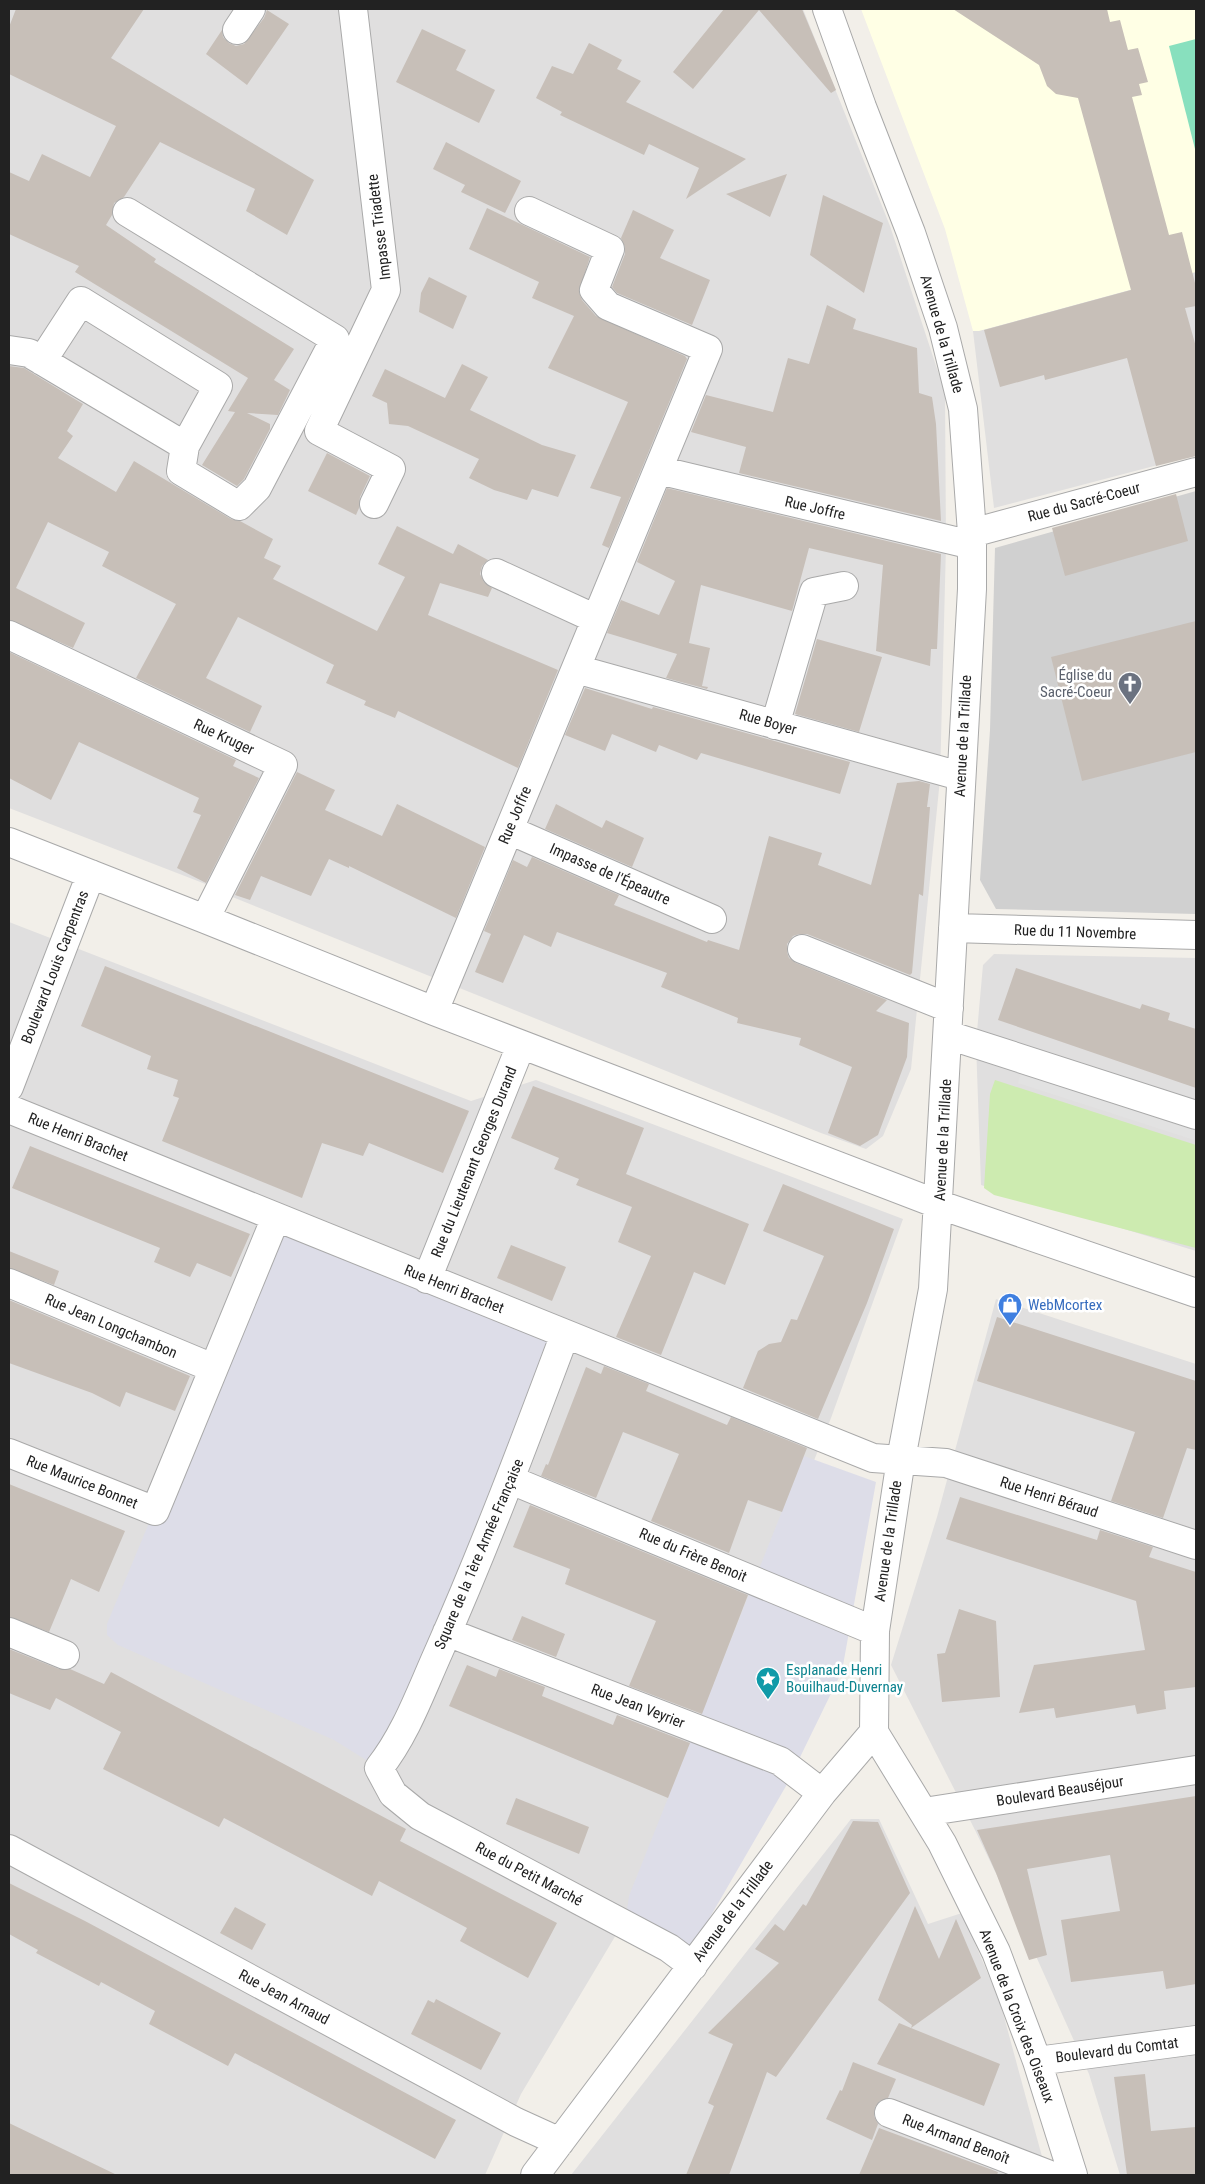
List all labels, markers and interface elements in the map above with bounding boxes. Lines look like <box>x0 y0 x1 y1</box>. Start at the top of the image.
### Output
street label: Impasse Triadette <box>364 173 394 281</box>
street label: Avenue de la Trillade <box>917 273 967 395</box>
street label: Rue du Sacré-Coeur <box>1026 478 1143 526</box>
street label: Rue Joffre <box>783 492 847 524</box>
place label: Église du Sacré-Coeur <box>1040 666 1112 701</box>
church icon: Église du Sacré-Coeur <box>1117 671 1143 705</box>
street label: Avenue de la Trillade <box>951 675 975 797</box>
street label: Rue Boyer <box>737 705 799 739</box>
street label: Rue Kruger <box>191 715 258 759</box>
street label: Rue Joffre <box>495 783 535 847</box>
street label: Impasse de l'Épeautre <box>547 839 673 909</box>
street label: Boulevard Louis Carpentras <box>17 888 93 1046</box>
street label: Rue du 11 Novembre <box>1014 921 1136 943</box>
street label: Rue du Lieutenant Georges Durand <box>427 1064 521 1260</box>
street label: Avenue de la Trillade <box>931 1079 955 1201</box>
street label: Rue Henri Brachet <box>25 1109 131 1165</box>
street label: Rue Henri Brachet <box>401 1261 507 1317</box>
street label: Rue Jean Longchambon <box>42 1290 180 1362</box>
shop icon: WebMcortex <box>997 1292 1023 1326</box>
place label: WebMcortex <box>1028 1296 1103 1314</box>
street label: Rue Maurice Bonnet <box>24 1451 140 1513</box>
street label: Square de la 1ère Armée Française <box>431 1456 527 1652</box>
street label: Rue Henri Béraud <box>998 1473 1100 1521</box>
street label: Avenue de la Trillade <box>871 1479 905 1603</box>
street label: Rue du Frère Benoit <box>637 1524 749 1586</box>
place label: Esplanade Henri Bouilhaud-Duvernay <box>786 1661 903 1696</box>
place icon: Esplanade Henri Bouilhaud-Duvernay <box>755 1666 781 1700</box>
street label: Rue Jean Veyrier <box>589 1680 688 1732</box>
street label: Boulevard Beauséjour <box>995 1772 1125 1810</box>
street label: Rue du Petit Marché <box>472 1838 586 1910</box>
street label: Avenue de la Trillade <box>689 1857 777 1965</box>
street label: Avenue de la Croix des Oiseaux <box>976 1927 1059 2106</box>
street label: Rue Jean Arnaud <box>236 1966 332 2028</box>
street label: Boulevard du Comtat <box>1055 2034 1179 2066</box>
street label: Rue Armand Benoît <box>900 2110 1012 2168</box>

